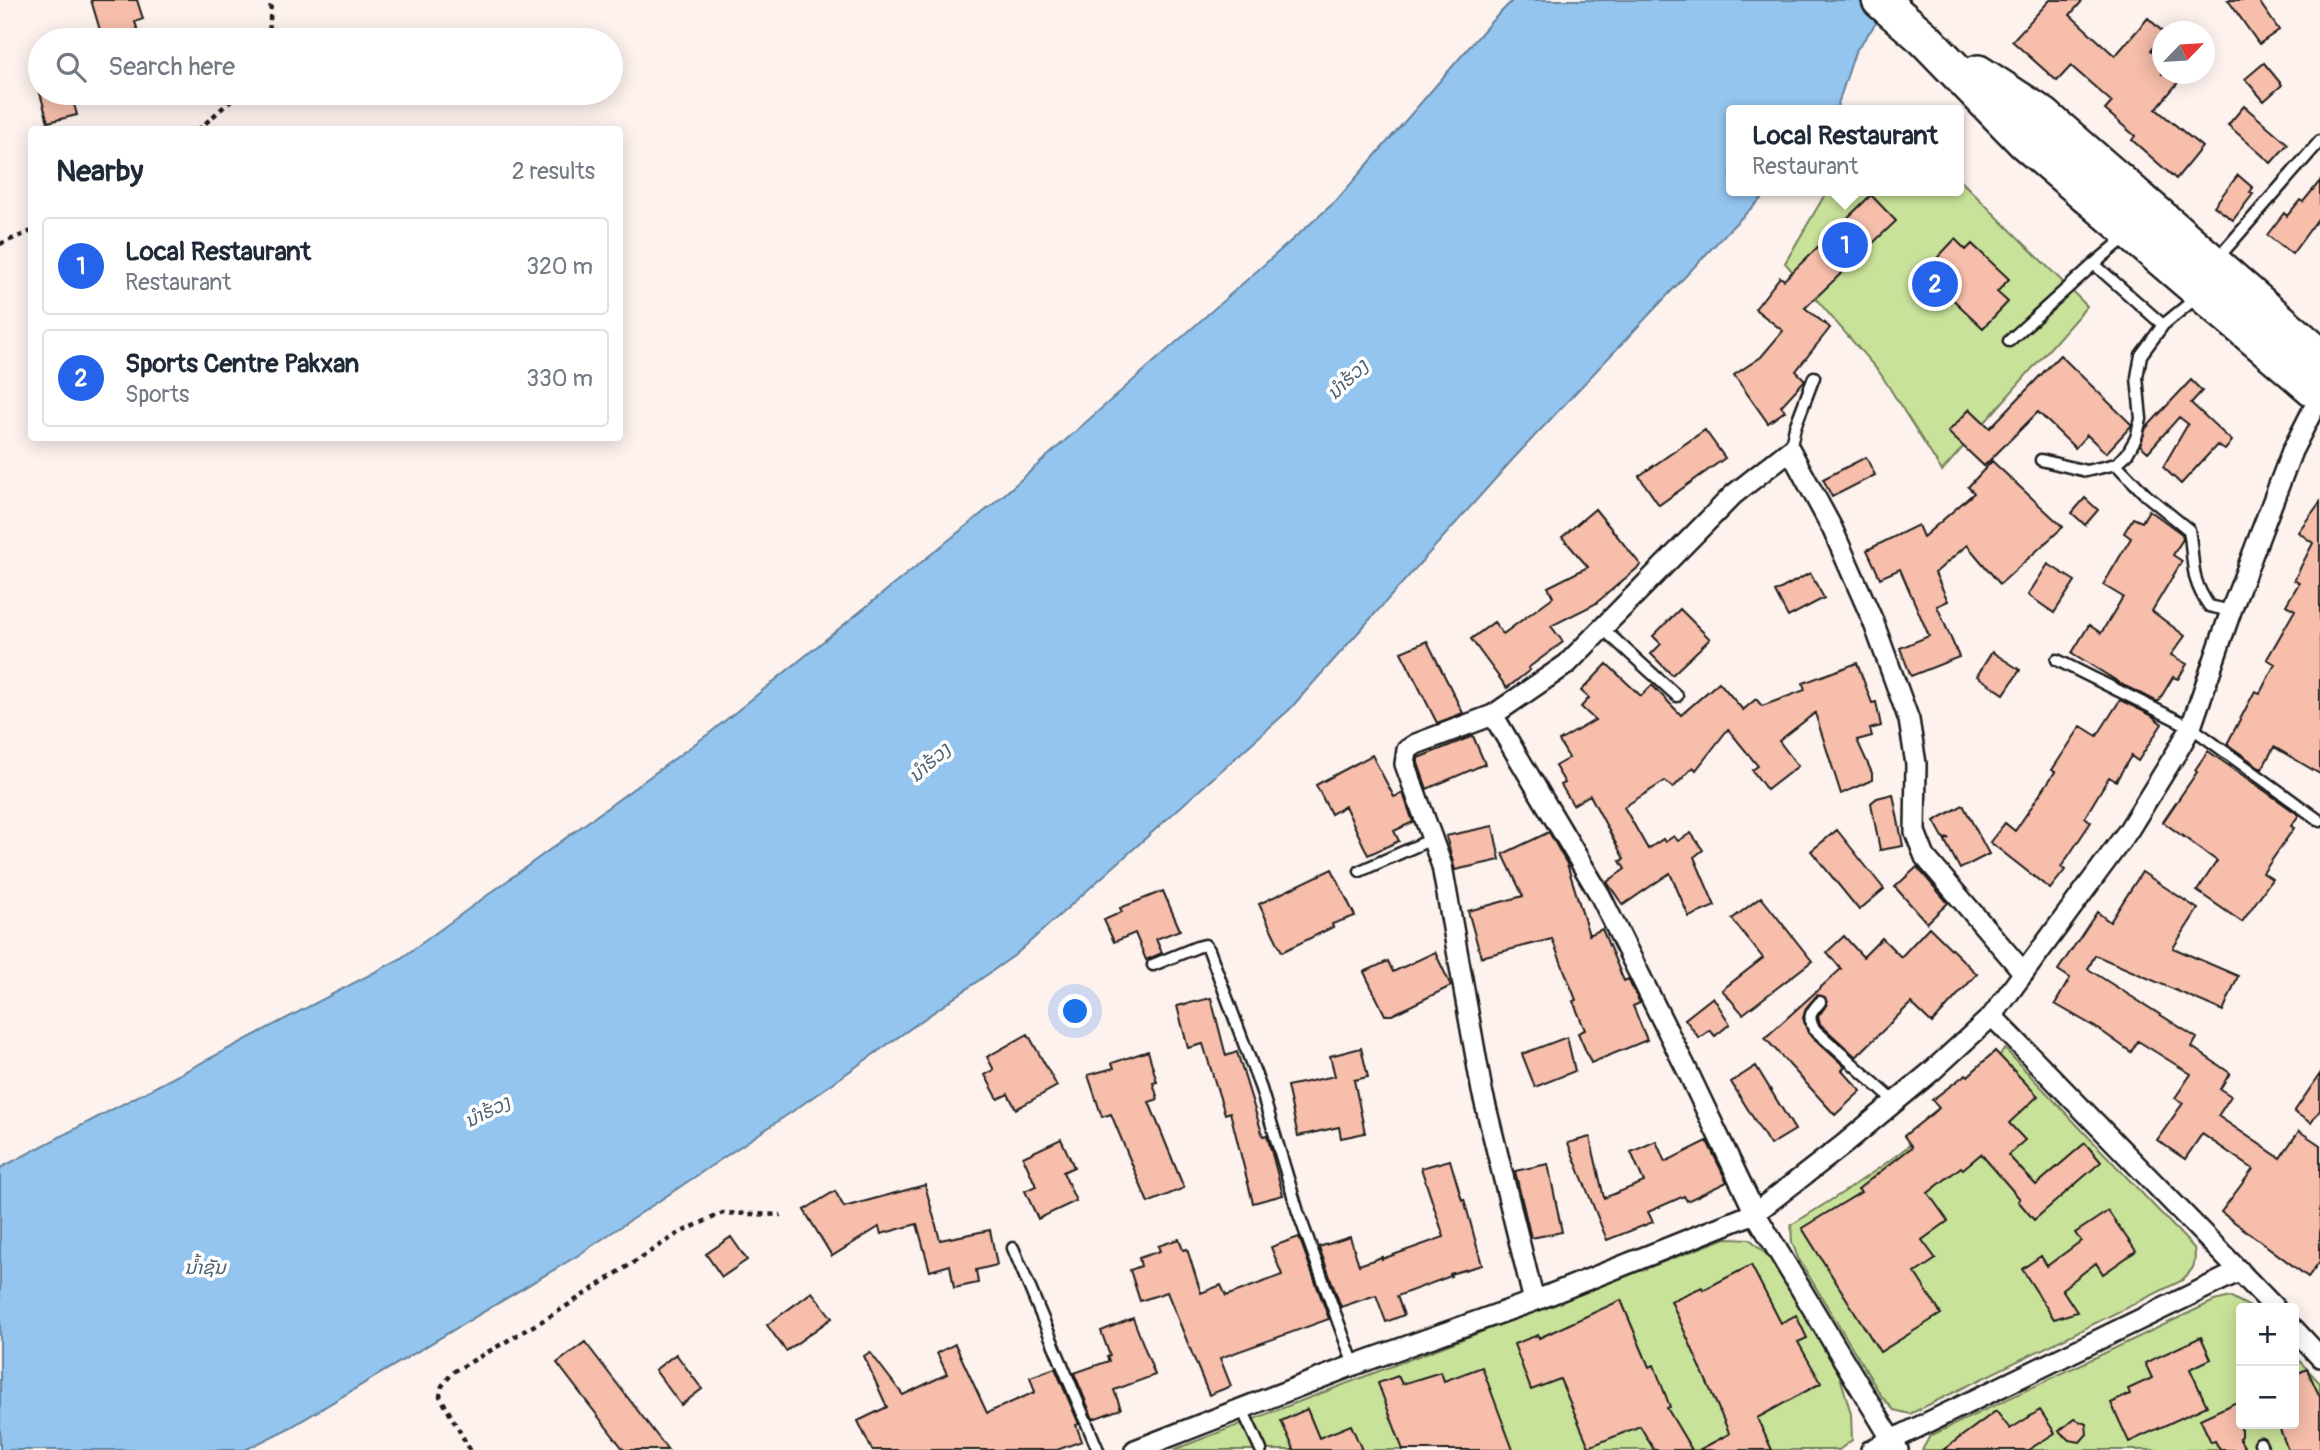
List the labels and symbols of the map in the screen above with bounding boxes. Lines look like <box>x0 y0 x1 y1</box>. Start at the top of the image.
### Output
north arrow <box>2152 21 2215 84</box>
pin: 1 <box>1822 219 1868 271</box>
pin: 2 <box>1912 258 1958 310</box>
water label: ນຳ້ຮວງ <box>1322 354 1374 405</box>
water label: ນຳ້ຮວງ <box>904 737 956 788</box>
your location <box>1058 994 1092 1028</box>
water label: ນຳ້ຮວງ <box>461 1090 515 1133</box>
water label: ນ້ຳຊັນ <box>184 1253 227 1280</box>

